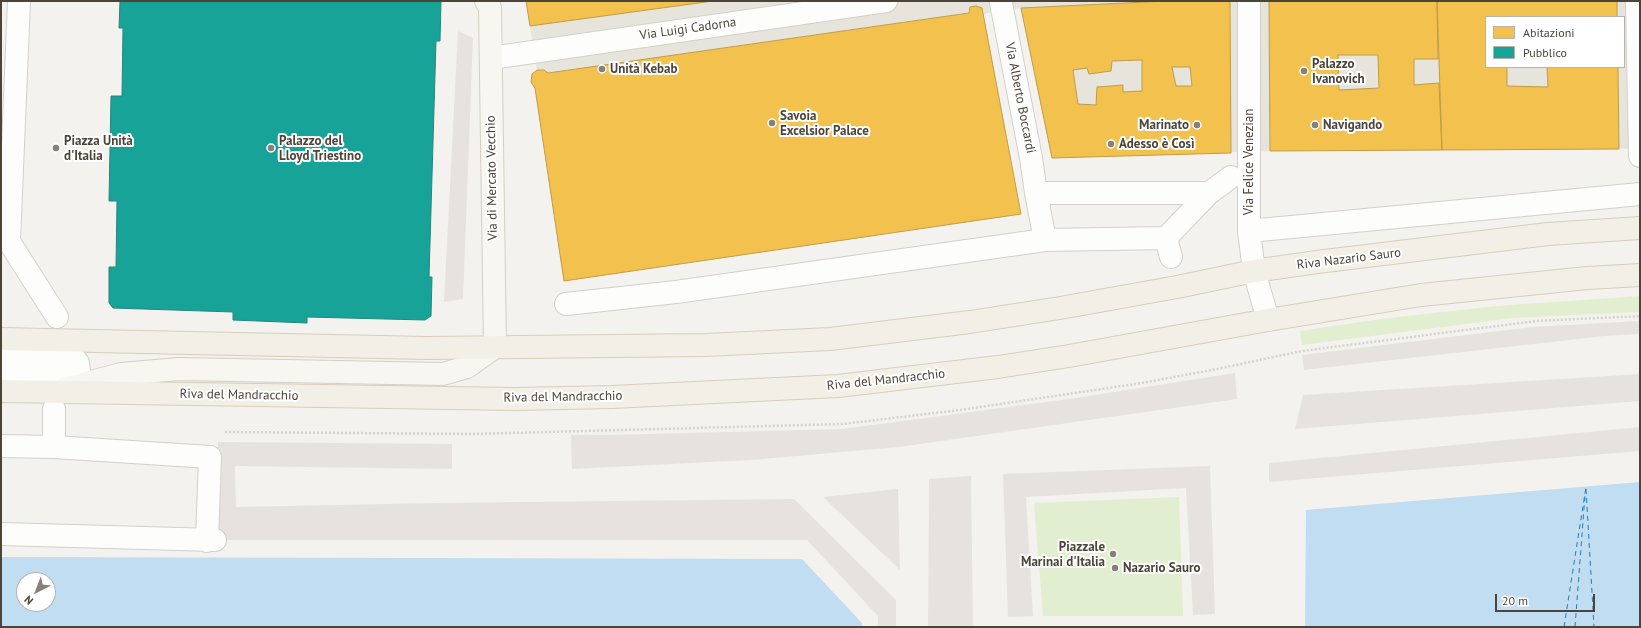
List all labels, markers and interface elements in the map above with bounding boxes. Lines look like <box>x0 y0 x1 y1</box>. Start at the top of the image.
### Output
street label: Via Luigi Cadorna <box>639 15 737 43</box>
legend <box>1485 16 1625 68</box>
text: Abitazioni <box>1523 25 1575 40</box>
street label: Via Alberto Boccardi <box>1002 41 1038 155</box>
text: Pubblico <box>1523 45 1567 60</box>
place label: Palazzo Ivanovich <box>1312 56 1365 87</box>
place label: Unità Kebab <box>610 61 677 77</box>
marker: Unità Kebab <box>597 64 607 74</box>
marker: Palazzo Ivanovich <box>1299 66 1309 76</box>
place label: Savoia Excelsior Palace <box>780 108 869 139</box>
street label: Via Felice Venezian <box>1241 109 1257 215</box>
street label: Via di Mercato Vecchio <box>483 115 501 241</box>
place label: Marinato <box>1139 117 1189 133</box>
place label: Navigando <box>1323 117 1382 133</box>
marker: Savoia Excelsior Palace <box>767 118 777 128</box>
marker: Marinato <box>1192 120 1202 130</box>
marker: Navigando <box>1310 120 1320 130</box>
place label: Piazza Unità d'Italia <box>64 133 133 164</box>
place label: Palazzo del Lloyd Triestino <box>279 133 361 164</box>
place label: Adesso è Così <box>1119 136 1194 152</box>
marker: Adesso è Così <box>1106 139 1116 149</box>
marker: Piazza Unità d'Italia <box>51 143 61 153</box>
marker: Palazzo del Lloyd Triestino <box>266 143 276 153</box>
street label: Riva Nazario Sauro <box>1296 245 1402 273</box>
street label: Riva del Mandracchio <box>826 366 946 394</box>
street label: Riva del Mandracchio <box>179 386 299 404</box>
street label: Riva del Mandracchio <box>503 388 623 406</box>
place label: Piazzale Marinai d'Italia <box>1021 539 1105 570</box>
marker: Piazzale Marinai d'Italia <box>1108 549 1118 559</box>
place label: Nazario Sauro <box>1123 560 1201 576</box>
marker: Nazario Sauro <box>1110 563 1120 573</box>
north arrow <box>16 572 56 612</box>
scale bar <box>1497 586 1597 612</box>
text: N <box>21 593 36 608</box>
text: 20 m <box>1502 593 1528 608</box>

